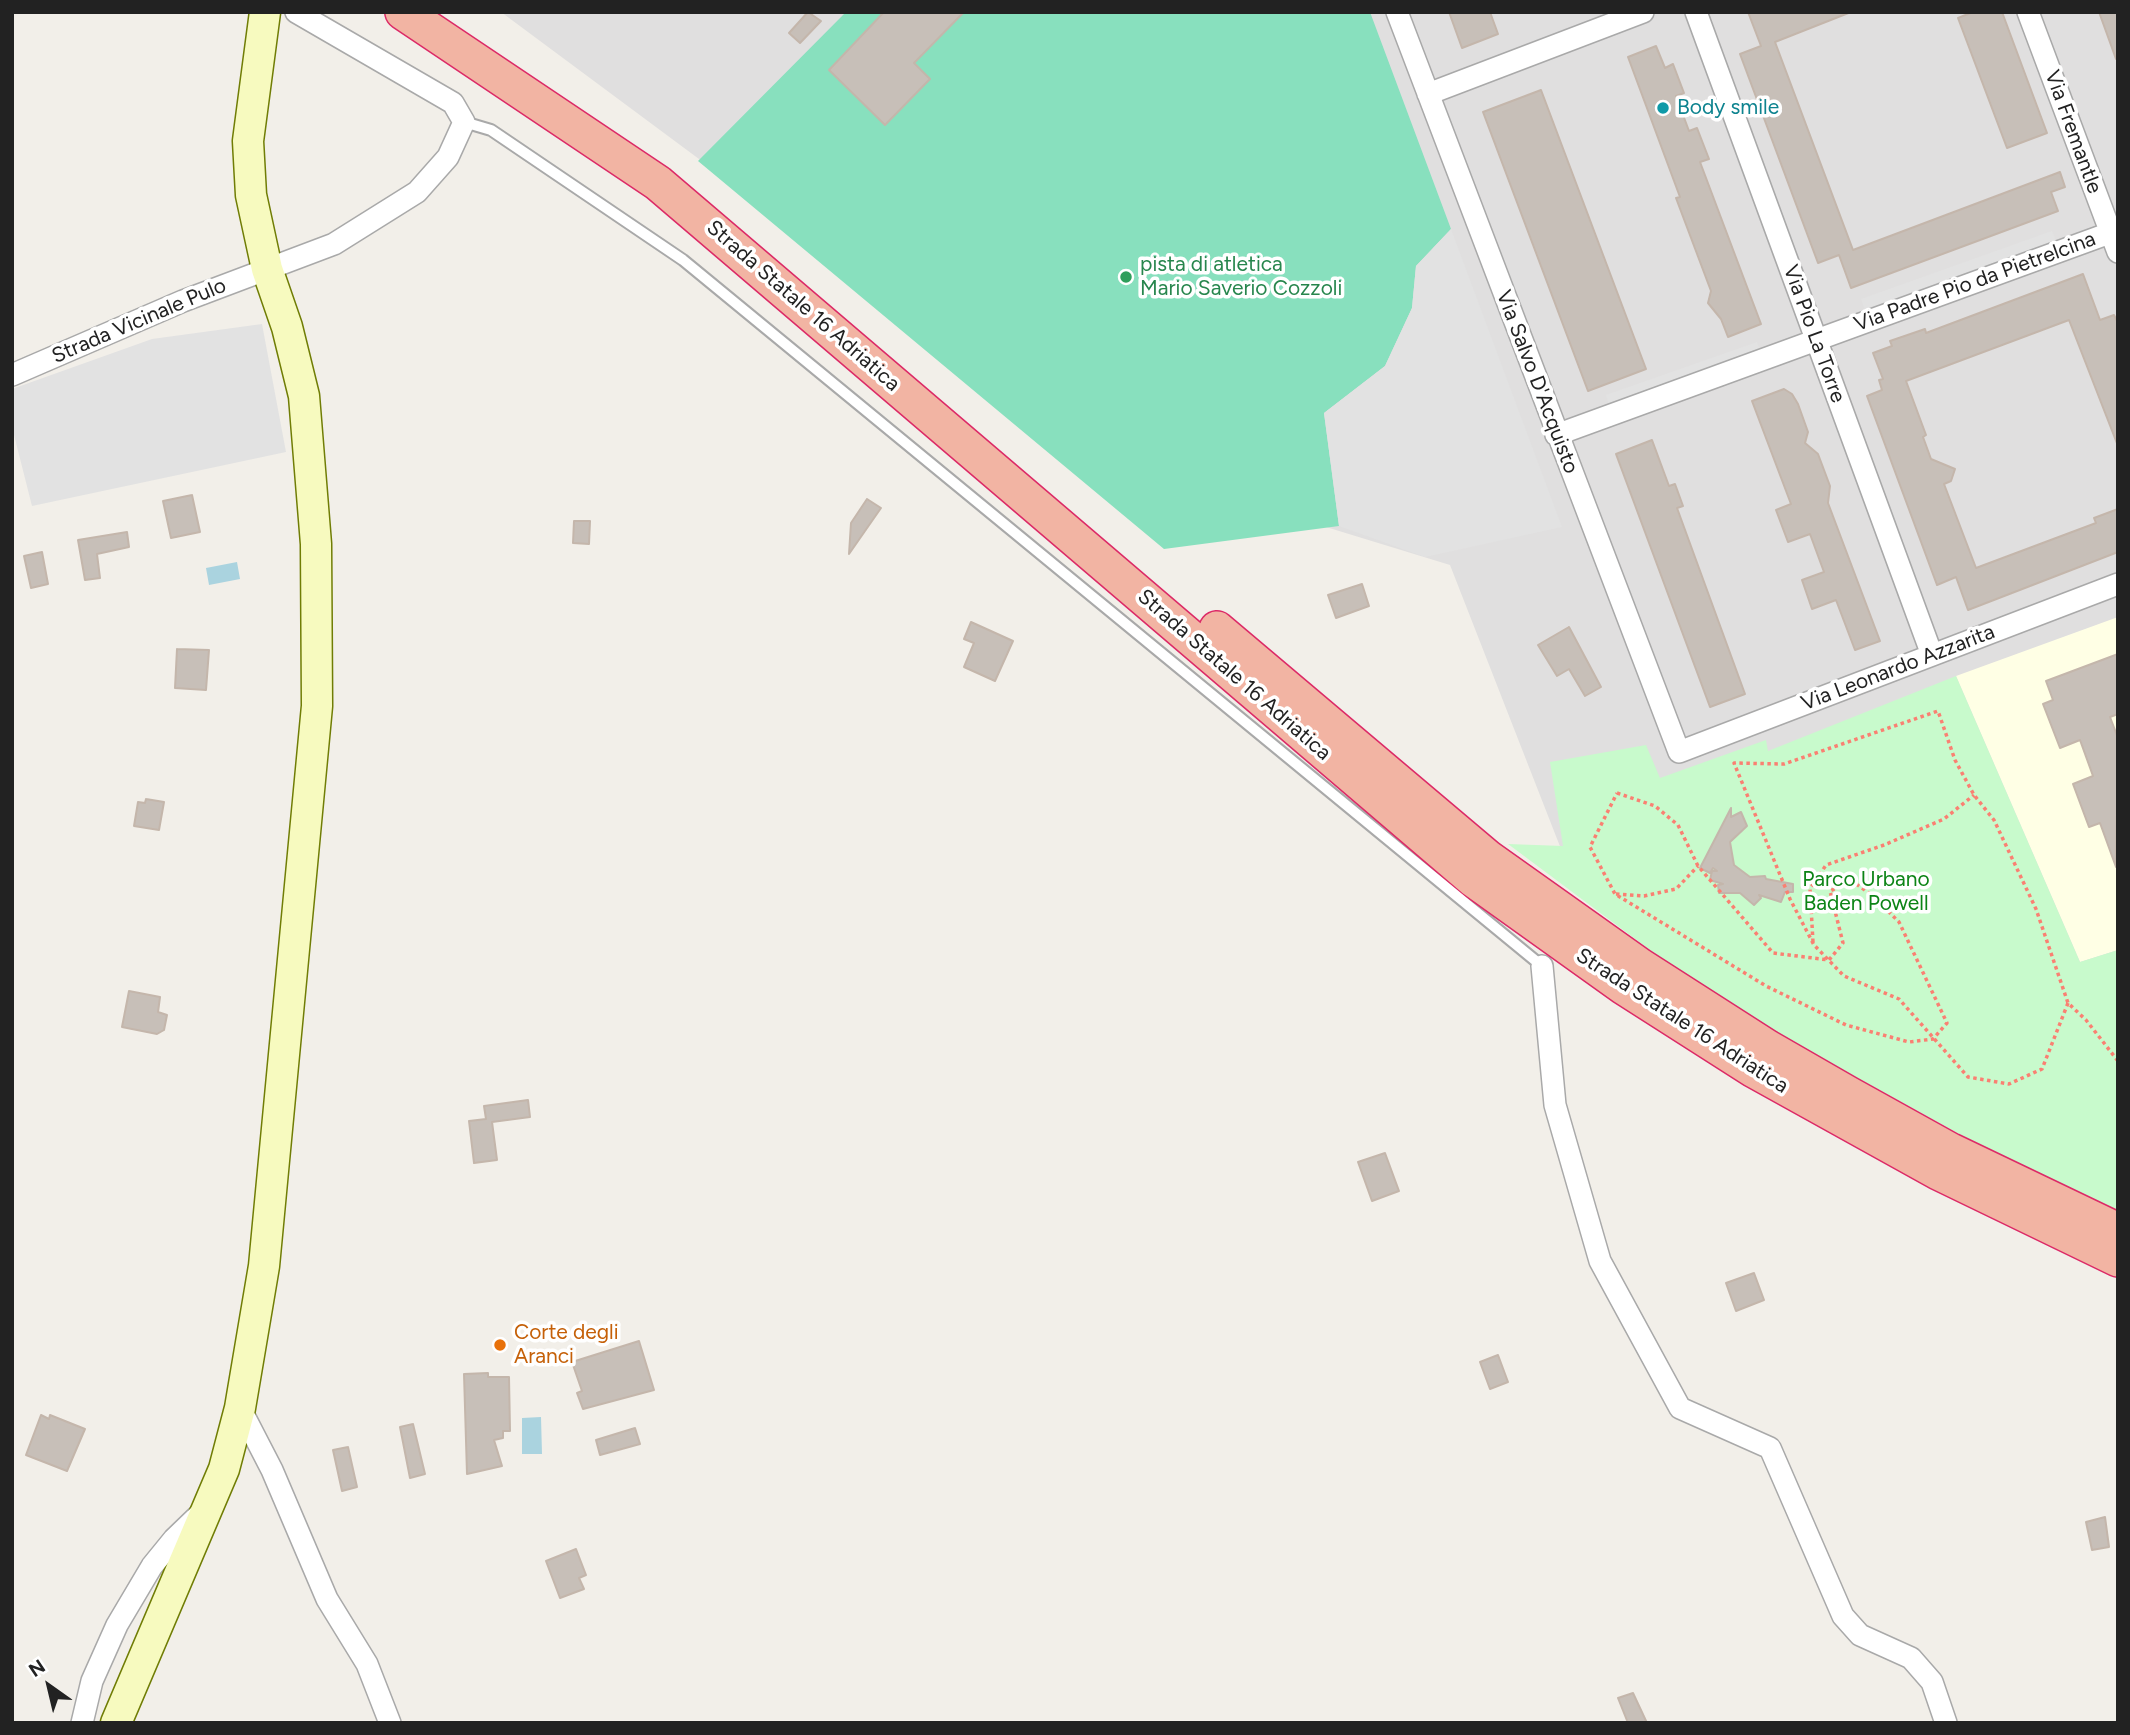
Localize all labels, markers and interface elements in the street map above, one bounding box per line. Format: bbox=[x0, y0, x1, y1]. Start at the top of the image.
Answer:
street label: Via Fremantle bbox=[2039, 67, 2107, 197]
place label: Body smile bbox=[1677, 95, 1779, 121]
marker: Body smile bbox=[1655, 100, 1671, 116]
street label: Strada Statale 16 Adriatica bbox=[701, 215, 905, 397]
street label: Via Padre Pio da Pietrelcina bbox=[1851, 227, 2099, 337]
place label: pista di atletica Mario Saverio Cozzoli bbox=[1140, 252, 1342, 302]
street label: Via Pio La Torre bbox=[1777, 262, 1851, 406]
marker: pista di atletica Mario Saverio Cozzoli bbox=[1118, 269, 1134, 285]
street label: Strada Vicinale Pulo bbox=[48, 273, 230, 369]
street label: Via Salvo D'Acquisto bbox=[1490, 287, 1584, 477]
street label: Strada Statale 16 Adriatica bbox=[1132, 584, 1336, 766]
street label: Via Leonardo Azzarita bbox=[1798, 619, 1998, 717]
park label: Parco Urbano Baden Powell bbox=[1802, 867, 1930, 917]
street label: Strada Statale 16 Adriatica bbox=[1571, 943, 1793, 1099]
place label: Corte degli Aranci bbox=[514, 1320, 619, 1370]
marker: Corte degli Aranci bbox=[492, 1337, 508, 1353]
north arrow bbox=[14, 1651, 84, 1721]
text: N bbox=[24, 1655, 49, 1682]

